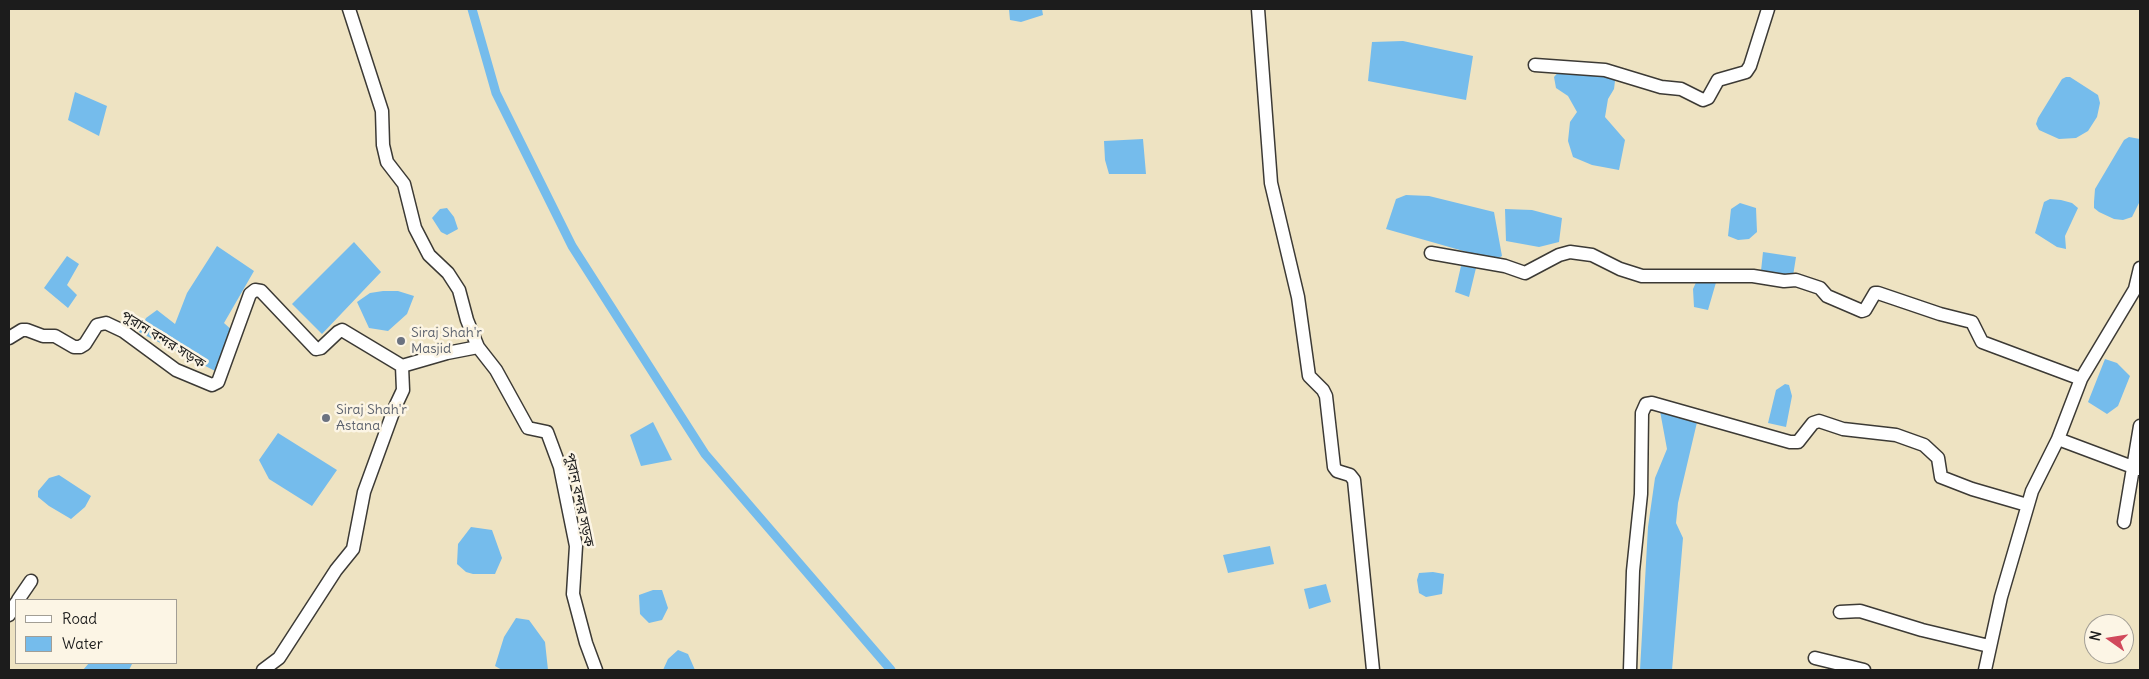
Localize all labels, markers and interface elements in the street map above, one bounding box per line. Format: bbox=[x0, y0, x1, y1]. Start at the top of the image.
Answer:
street label: পুরান বন্দর সড়ক bbox=[118, 307, 208, 373]
place label: Siraj Shah'r Masjid bbox=[411, 325, 482, 358]
marker: Siraj Shah'r Masjid bbox=[395, 335, 407, 347]
place label: Siraj Shah'r Astana bbox=[336, 402, 407, 434]
marker: Siraj Shah'r Astana bbox=[320, 412, 332, 424]
street label: পুরান বন্দর সড়ক bbox=[561, 451, 597, 549]
legend bbox=[15, 599, 178, 664]
text: Road bbox=[62, 609, 97, 628]
north arrow bbox=[2084, 614, 2134, 664]
text: N bbox=[2086, 629, 2105, 643]
text: Water bbox=[62, 634, 103, 653]

